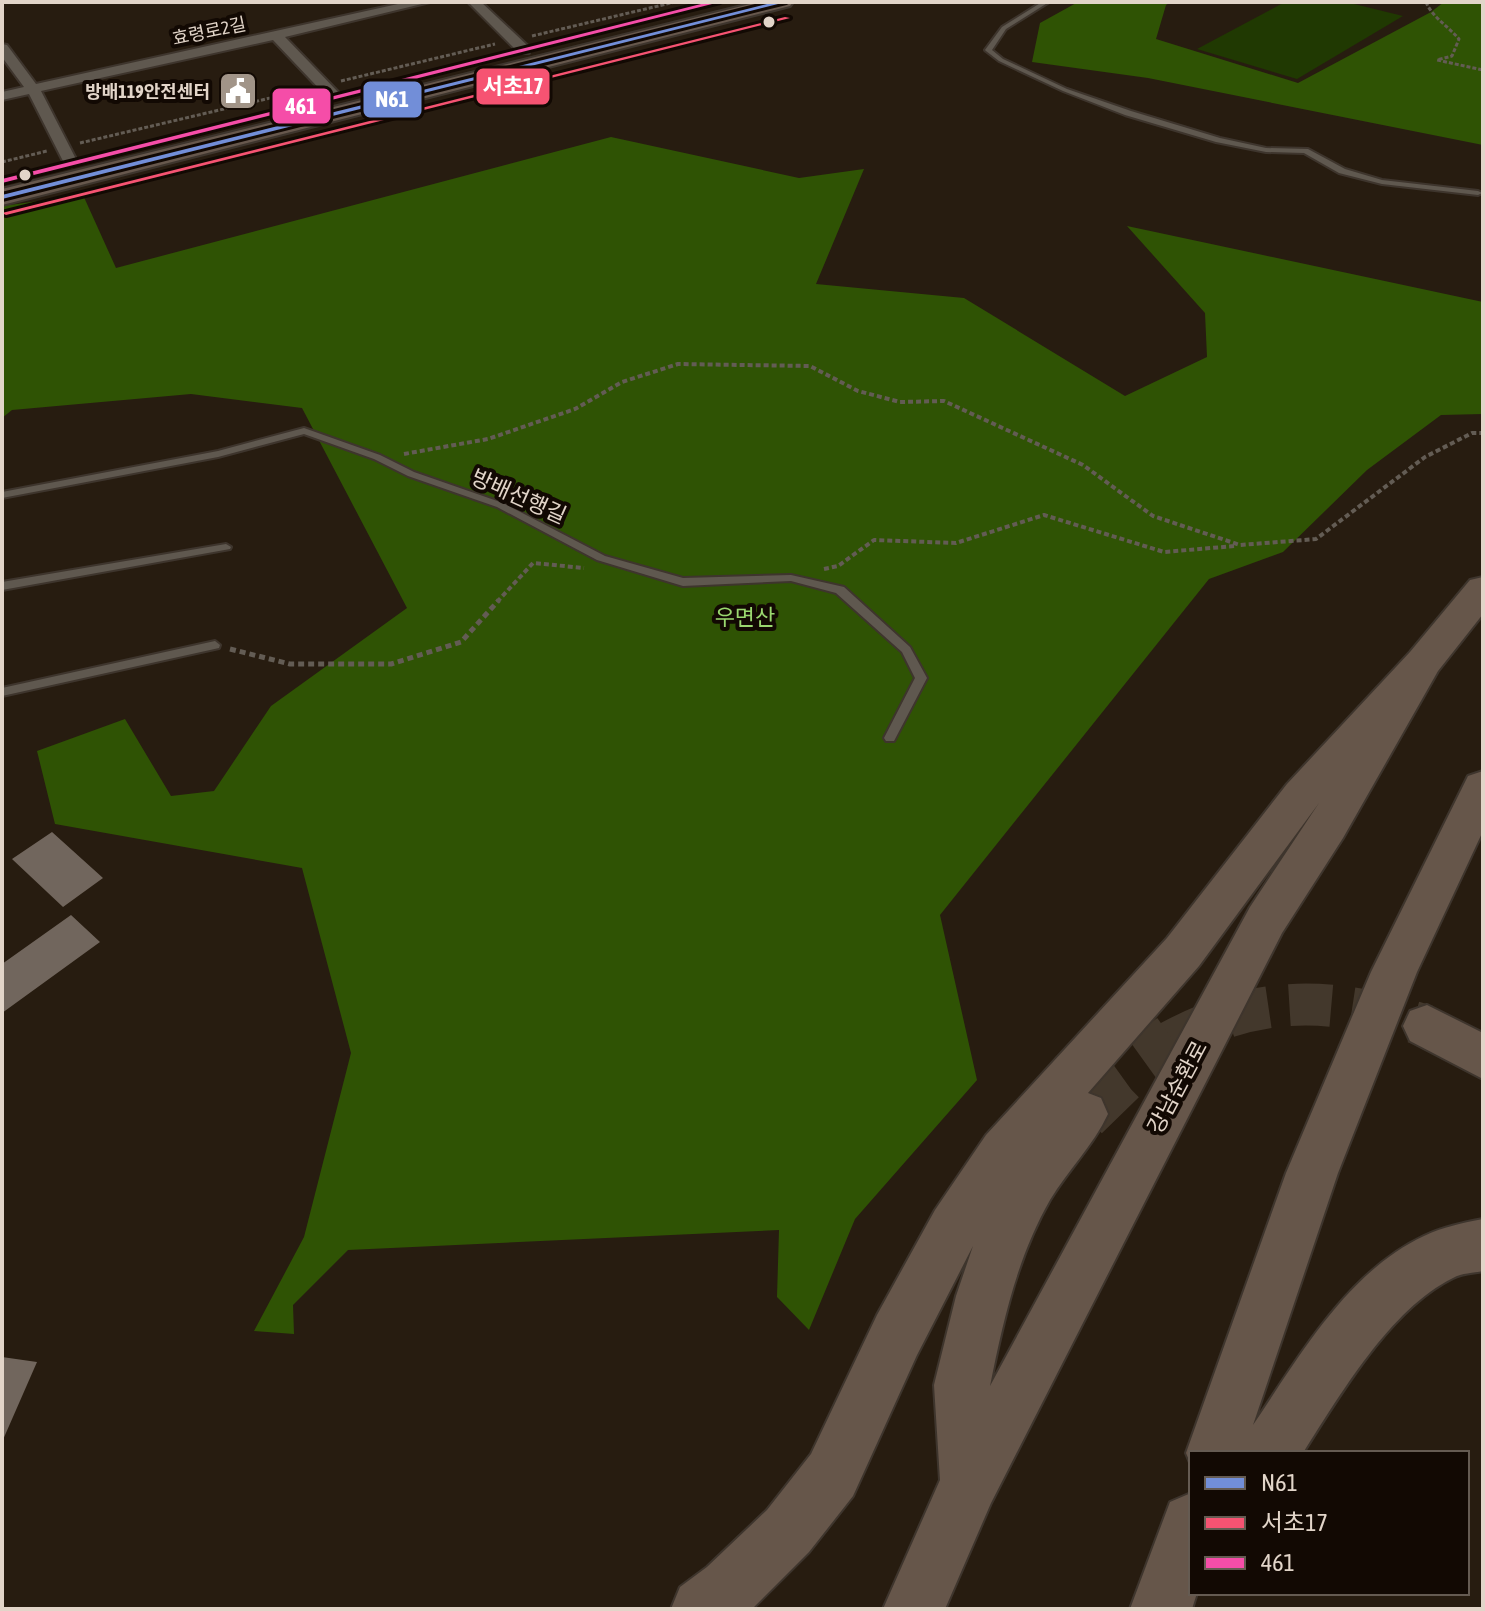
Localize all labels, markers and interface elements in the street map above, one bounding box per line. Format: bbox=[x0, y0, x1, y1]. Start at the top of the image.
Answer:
street label: 효령로2길 bbox=[170, 13, 248, 49]
unlabelled marker bbox=[761, 14, 777, 30]
line badge: 서초17 bbox=[475, 67, 551, 106]
public building icon: 방배119안전센터 bbox=[217, 70, 259, 112]
text: 서초17 bbox=[482, 73, 544, 99]
line badge: N61 bbox=[362, 80, 423, 119]
place label: 방배119안전센터 bbox=[85, 81, 210, 102]
text: N61 bbox=[375, 86, 409, 112]
line badge: 461 bbox=[271, 87, 332, 125]
text: 461 bbox=[284, 93, 317, 119]
unlabelled marker bbox=[17, 167, 33, 183]
street label: 방배선행길 bbox=[467, 464, 571, 528]
park label: 우면산 bbox=[715, 604, 775, 630]
street label: 강남순환로 bbox=[1142, 1036, 1212, 1138]
legend bbox=[1189, 1451, 1469, 1595]
text: N61 bbox=[1261, 1469, 1298, 1496]
text: 서초17 bbox=[1261, 1509, 1328, 1536]
text: 461 bbox=[1261, 1549, 1295, 1576]

